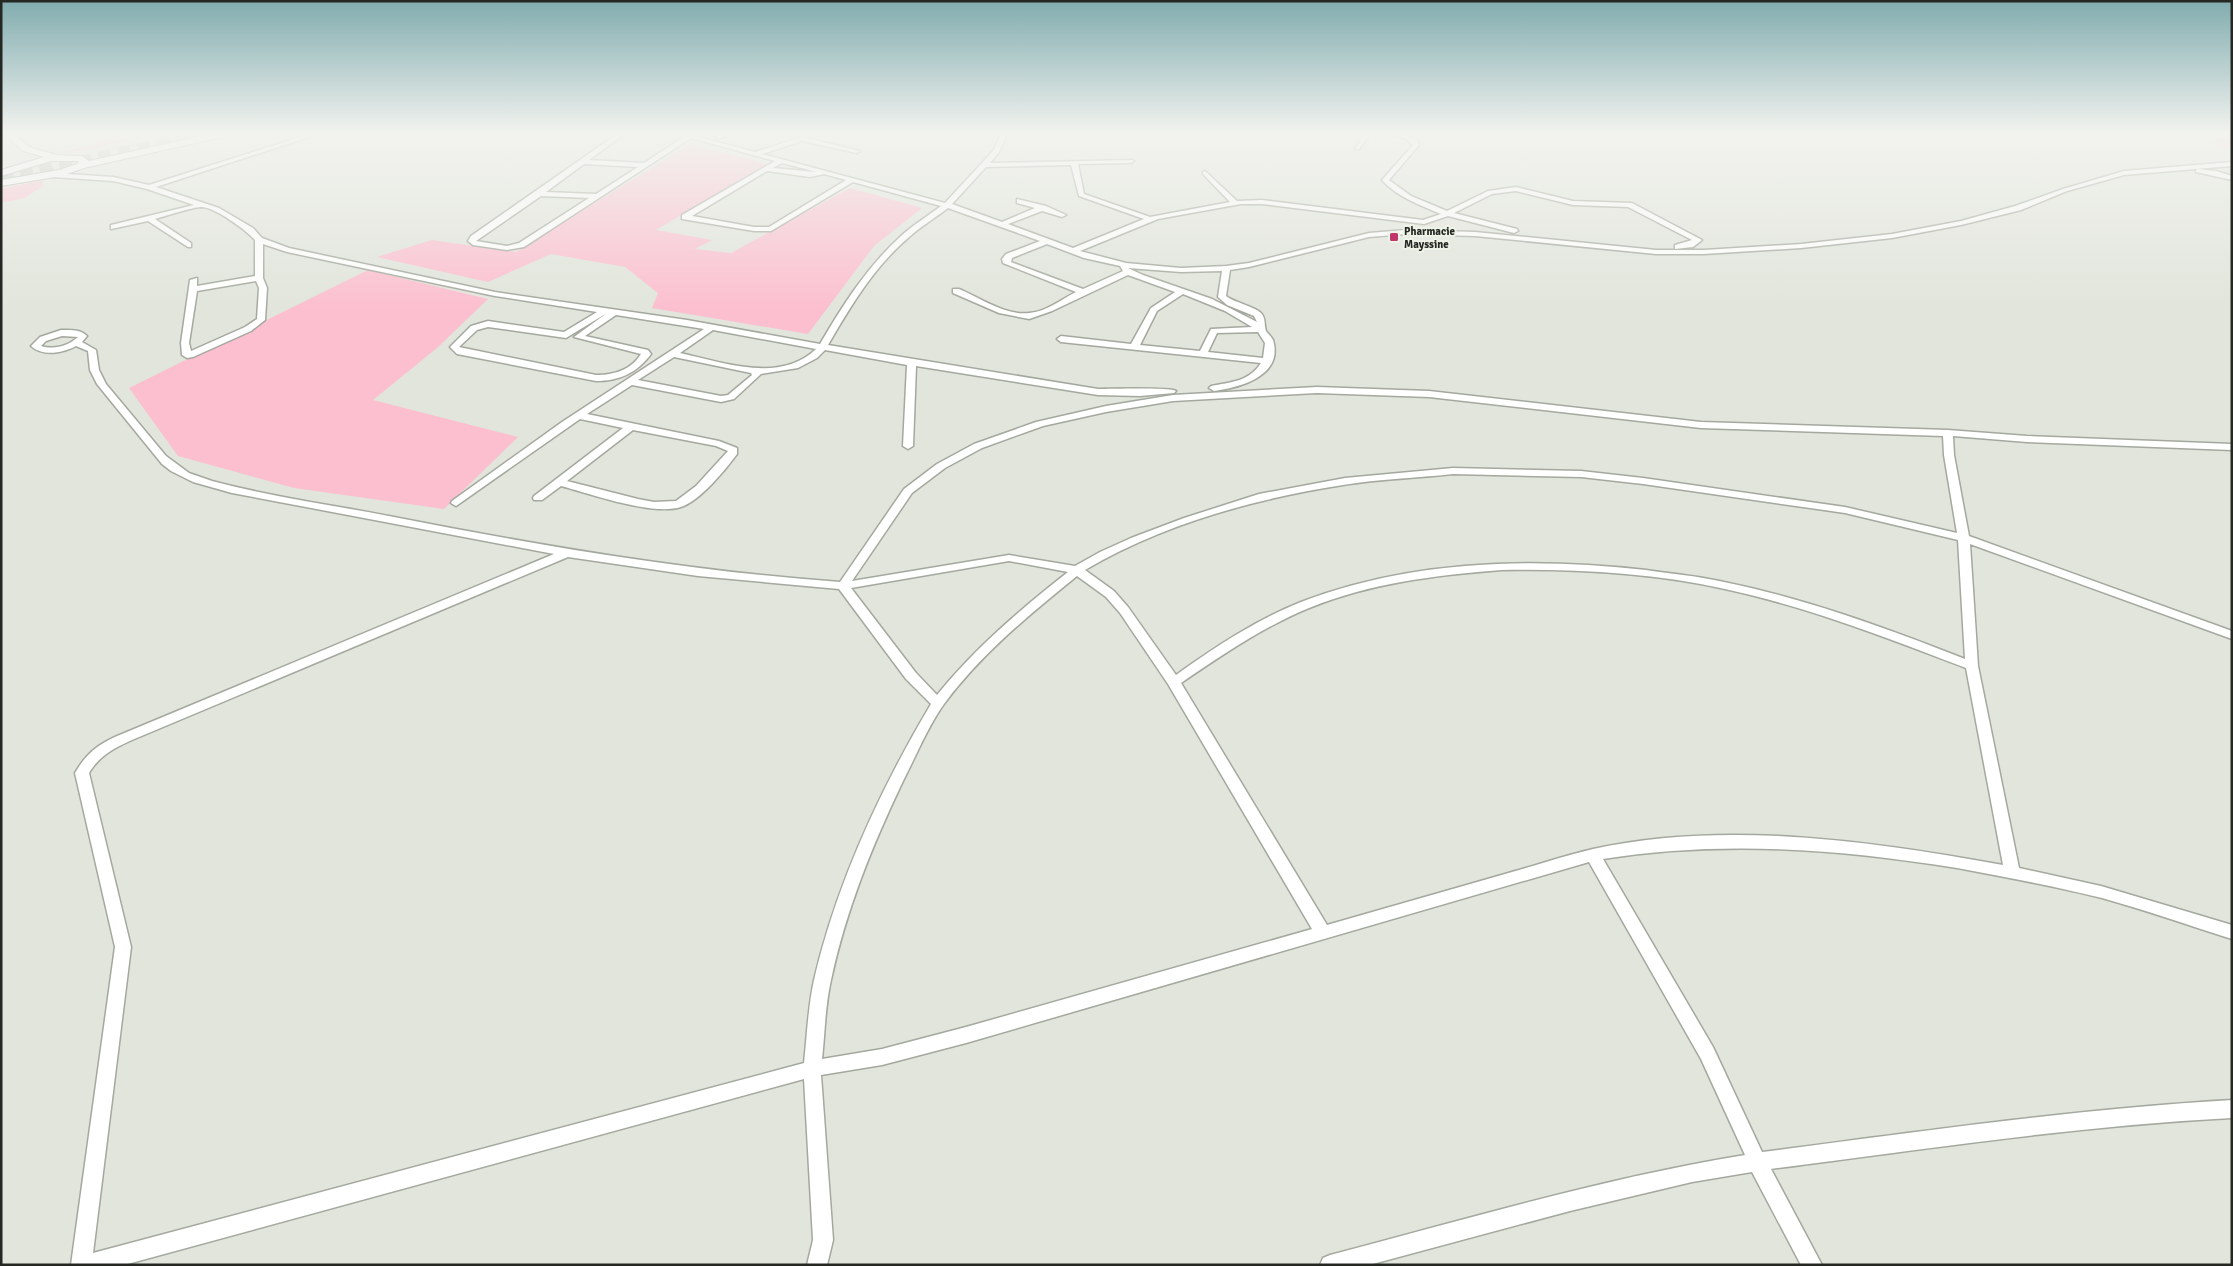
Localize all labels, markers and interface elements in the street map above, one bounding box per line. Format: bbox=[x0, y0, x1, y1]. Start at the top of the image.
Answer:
place label: Pharmacie Mayssine bbox=[1404, 225, 1456, 251]
marker: Pharmacie Mayssine bbox=[1388, 231, 1400, 243]

